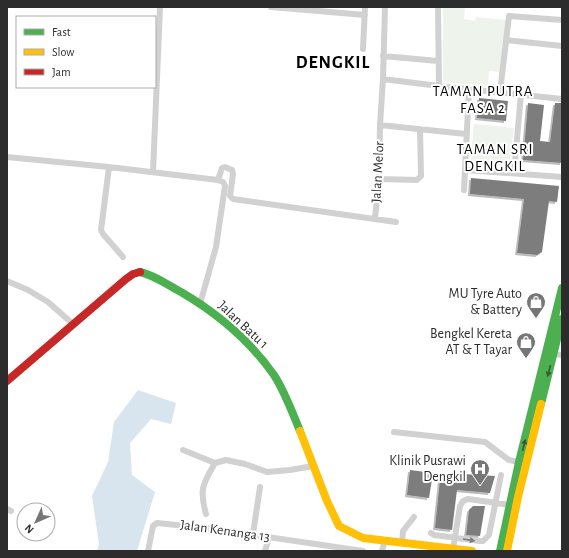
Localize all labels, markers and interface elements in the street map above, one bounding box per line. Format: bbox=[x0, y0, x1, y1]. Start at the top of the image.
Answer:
legend bbox=[16, 16, 156, 88]
text: Fast bbox=[52, 26, 71, 38]
text: Slow bbox=[52, 46, 74, 58]
district label: DENGKIL bbox=[296, 54, 370, 72]
text: Jam bbox=[52, 66, 71, 78]
district label: TAMAN PUTRA FASA 2 bbox=[433, 84, 533, 116]
street label: Jalan Melor bbox=[369, 140, 387, 203]
district label: TAMAN SRI DENGKIL bbox=[457, 142, 533, 174]
place label: MU Tyre Auto & Battery bbox=[449, 287, 522, 317]
shop icon: MU Tyre Auto & Battery bbox=[525, 291, 547, 319]
street label: Jalan Batu 1 bbox=[215, 299, 271, 351]
place label: Bengkel Kereta AT & T Tayar bbox=[430, 327, 513, 357]
shop icon: Bengkel Kereta AT & T Tayar bbox=[515, 331, 537, 359]
one-way arrow bbox=[546, 365, 552, 377]
one-way arrow bbox=[521, 438, 527, 451]
place label: Klinik Pusrawi Dengkil bbox=[389, 454, 466, 484]
hospital icon: Klinik Pusrawi Dengkil bbox=[469, 458, 491, 486]
north arrow bbox=[16, 502, 56, 542]
street label: Jalan Kenanga 13 bbox=[179, 518, 271, 544]
text: N bbox=[23, 522, 36, 535]
one-way arrow bbox=[463, 537, 475, 543]

